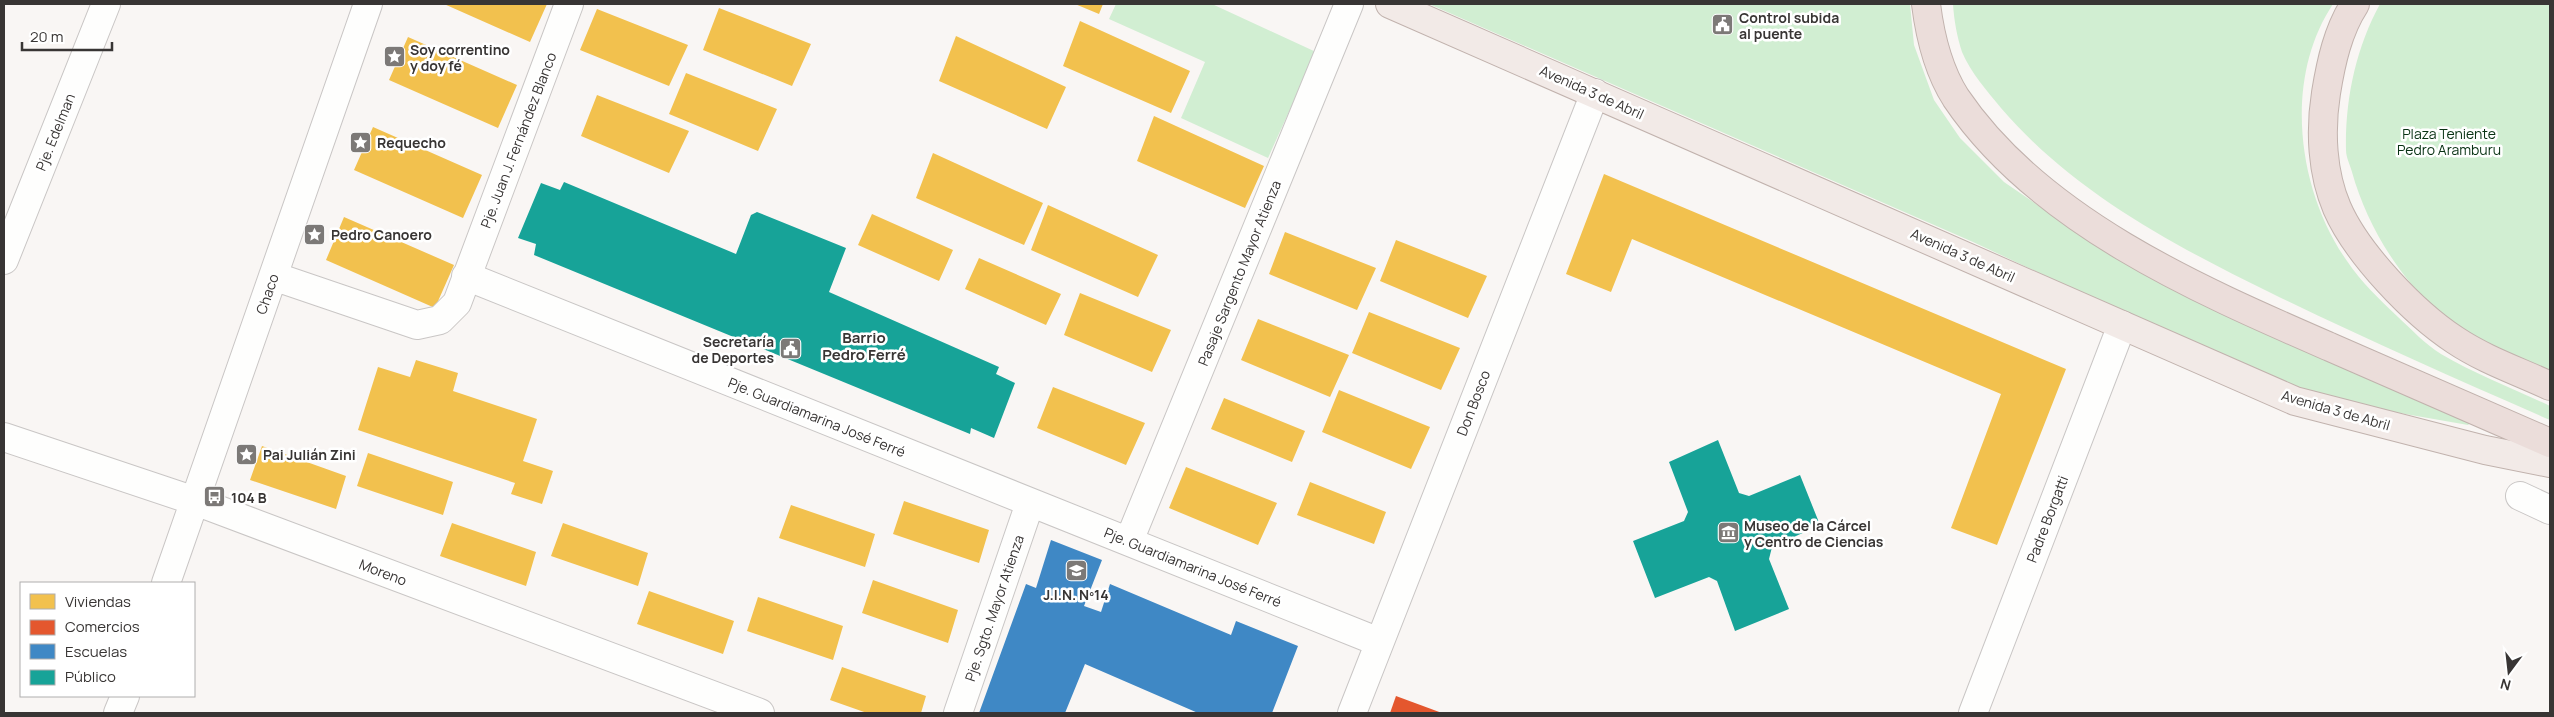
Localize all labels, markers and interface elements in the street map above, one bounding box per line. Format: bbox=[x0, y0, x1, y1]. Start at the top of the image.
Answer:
place label: Control subida al puente bbox=[1739, 8, 1839, 43]
public building icon: Control subida al puente bbox=[1711, 13, 1735, 37]
scale bar bbox=[22, 20, 112, 52]
text: 20 m bbox=[30, 26, 63, 47]
place label: Soy correntino y doy fé bbox=[410, 40, 510, 75]
place icon: Soy correntino y doy fé bbox=[382, 45, 406, 69]
street label: Pje. Juan J. Fernández Blanco bbox=[476, 49, 560, 231]
street label: Avenida 3 de Abril bbox=[1537, 61, 1647, 123]
street label: Pje. Edelman bbox=[31, 90, 79, 174]
park label: Plaza Teniente Pedro Aramburu bbox=[2397, 124, 2501, 159]
place icon: Requecho bbox=[349, 130, 373, 154]
place label: Requecho bbox=[377, 133, 446, 152]
street label: Pasaje Sargento Mayor Atienza bbox=[1193, 177, 1285, 369]
place icon: Pedro Canoero bbox=[303, 222, 327, 246]
street label: Avenida 3 de Abril bbox=[1908, 224, 2018, 286]
place label: Pedro Canoero bbox=[331, 225, 432, 244]
street label: Chaco bbox=[251, 271, 283, 317]
district label: Barrio Pedro Ferré bbox=[822, 327, 906, 365]
place label: Secretaría de Deportes bbox=[692, 332, 774, 367]
public building icon: Secretaría de Deportes bbox=[778, 337, 802, 361]
street label: Don Bosco bbox=[1452, 367, 1494, 439]
street label: Pje. Guardiamarina José Ferré bbox=[726, 373, 908, 461]
street label: Avenida 3 de Abril bbox=[2279, 385, 2393, 435]
place icon: Pai Julián Zini bbox=[235, 442, 259, 466]
place label: Pai Julián Zini bbox=[263, 445, 356, 464]
street label: Padre Borgatti bbox=[2022, 473, 2072, 565]
bus stop icon: 104 B bbox=[203, 485, 227, 509]
place label: 104 B bbox=[231, 488, 267, 507]
place label: Museo de la Cárcel y Centro de Ciencias bbox=[1744, 516, 1884, 551]
museum icon: Museo de la Cárcel y Centro de Ciencias bbox=[1716, 521, 1740, 545]
street label: Pje. Guardiamarina José Ferré bbox=[1102, 523, 1284, 611]
street label: Pje. Sgto. Mayor Atienza bbox=[960, 532, 1028, 684]
street label: Moreno bbox=[356, 554, 410, 590]
school or university icon: J.I.N. Nº14 bbox=[1064, 559, 1088, 583]
legend bbox=[20, 582, 195, 697]
place label: J.I.N. Nº14 bbox=[1043, 585, 1109, 604]
text: Viviendas bbox=[65, 591, 131, 612]
text: Comercios bbox=[65, 616, 140, 637]
text: Escuelas bbox=[65, 641, 127, 662]
north arrow bbox=[2484, 647, 2534, 697]
text: Público bbox=[65, 666, 116, 687]
text: N bbox=[2498, 675, 2513, 696]

